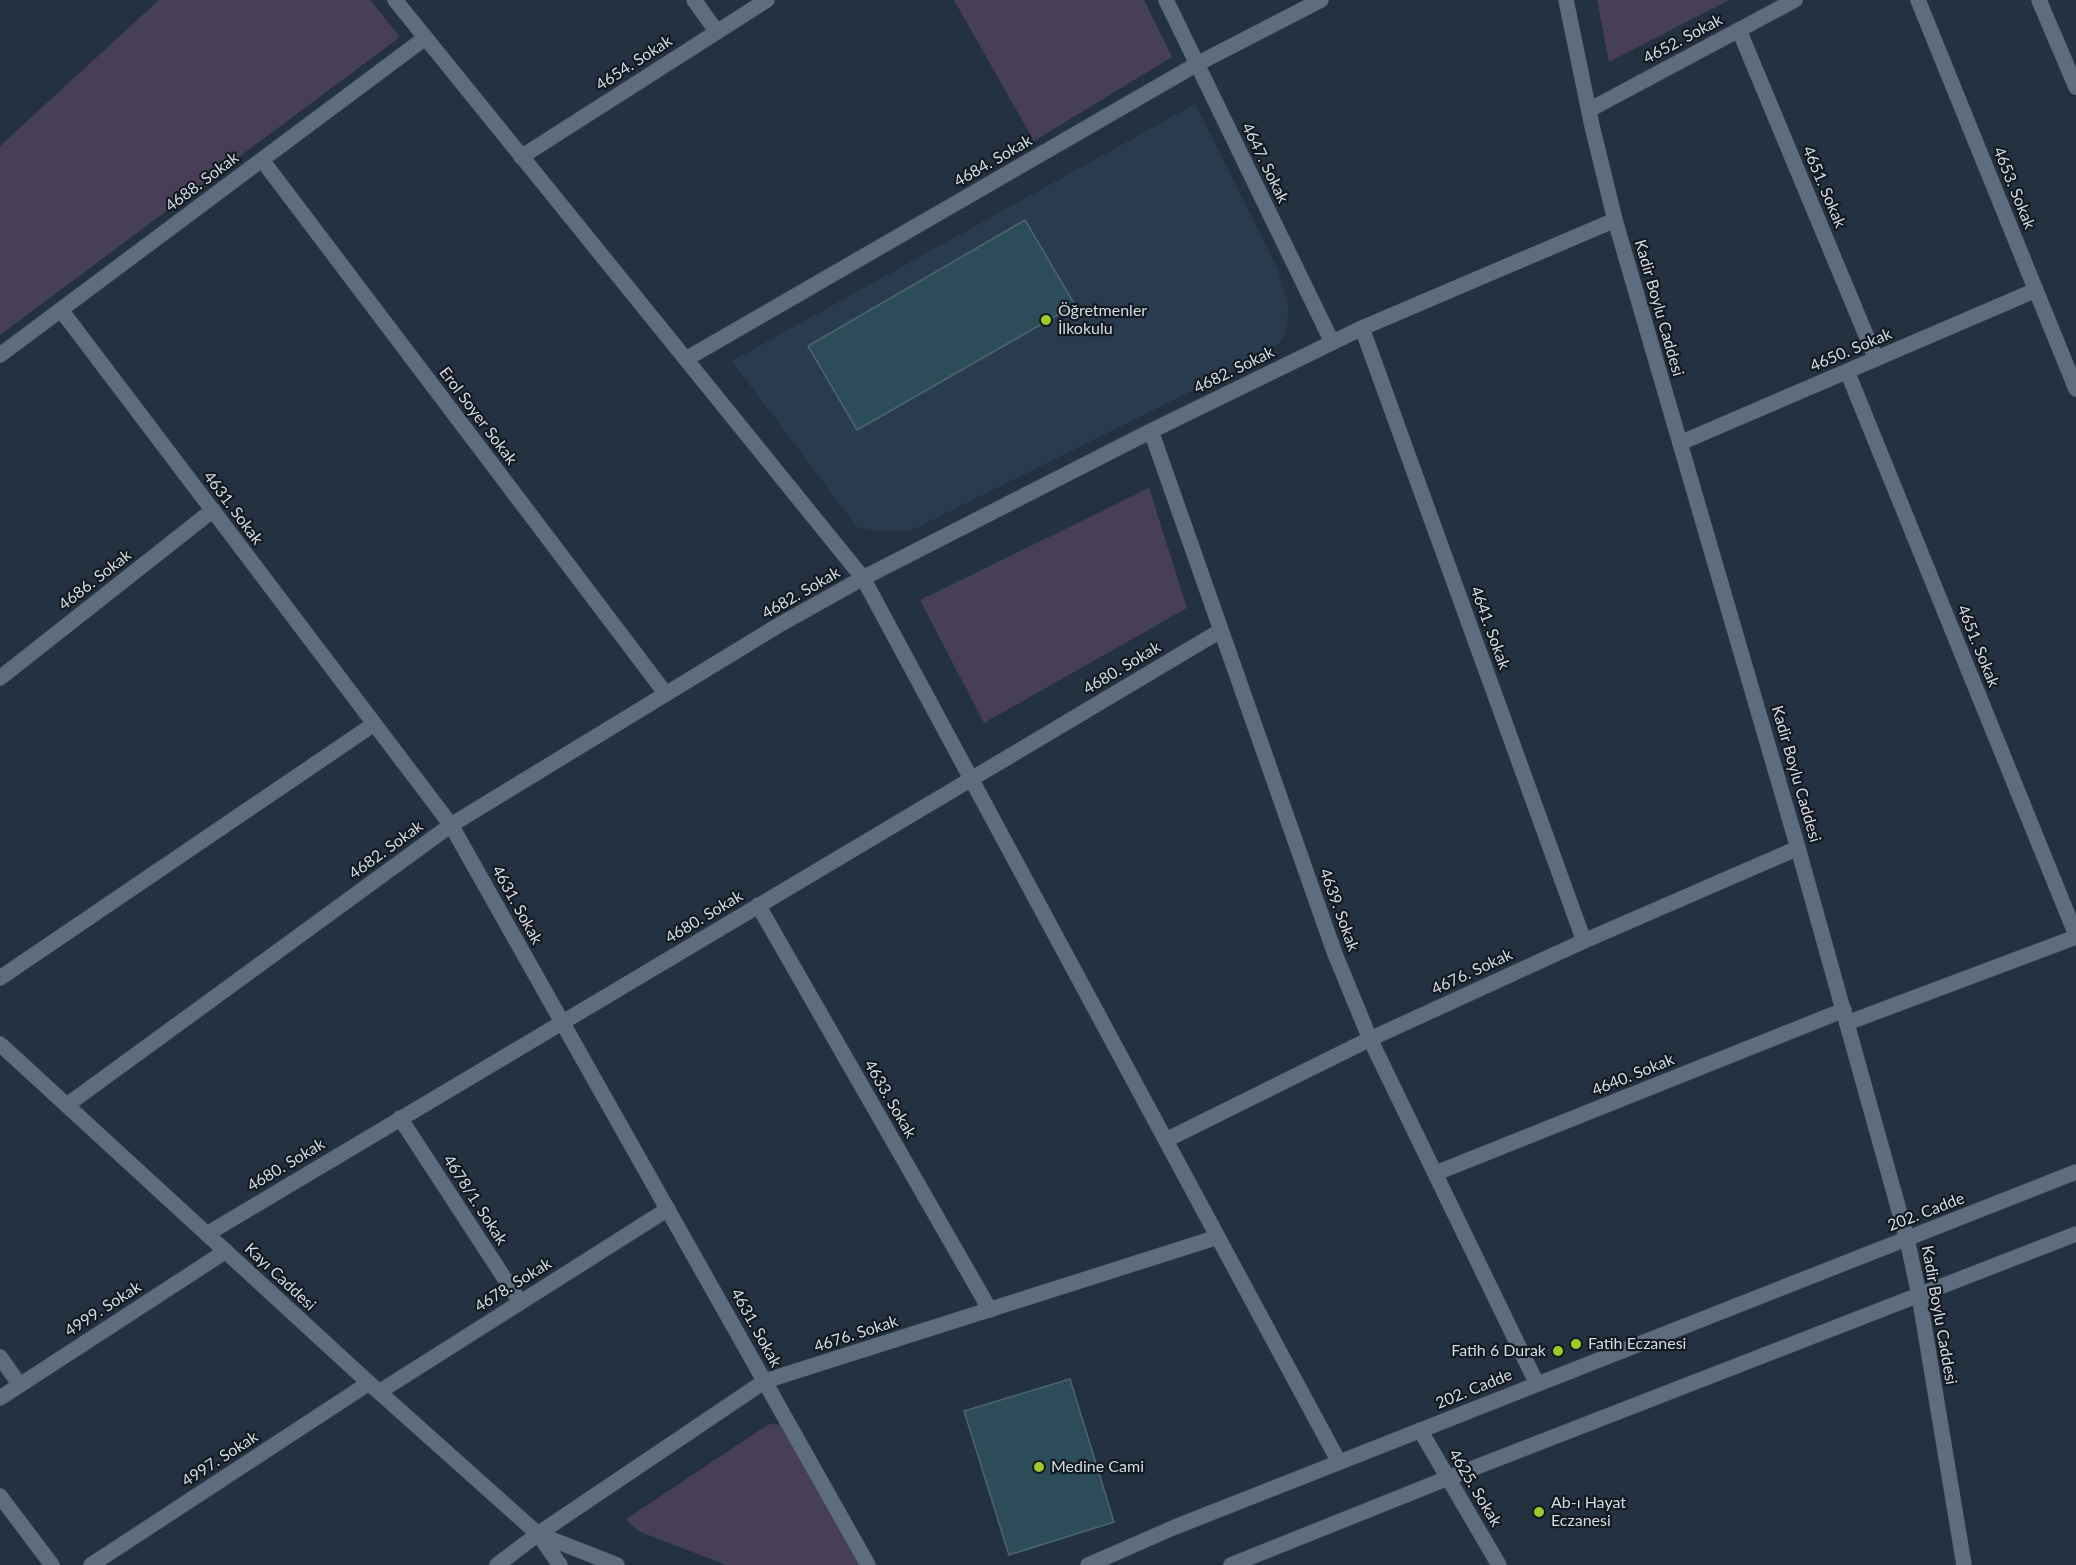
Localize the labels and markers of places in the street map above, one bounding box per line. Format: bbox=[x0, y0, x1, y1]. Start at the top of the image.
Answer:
place label: Öğretmenler İlkokulu bbox=[1058, 301, 1147, 339]
marker: Öğretmenler İlkokulu bbox=[1039, 313, 1053, 327]
place label: Fatih Eczanesi bbox=[1588, 1334, 1686, 1354]
marker: Fatih Eczanesi bbox=[1569, 1337, 1583, 1351]
place label: Fatih 6 Durak bbox=[1451, 1341, 1546, 1361]
marker: Fatih 6 Durak bbox=[1551, 1344, 1565, 1358]
place label: Medine Cami bbox=[1051, 1457, 1144, 1477]
marker: Medine Cami bbox=[1032, 1460, 1046, 1474]
place label: Ab-ı Hayat Eczanesi bbox=[1551, 1493, 1626, 1531]
marker: Ab-ı Hayat Eczanesi bbox=[1532, 1505, 1546, 1519]

